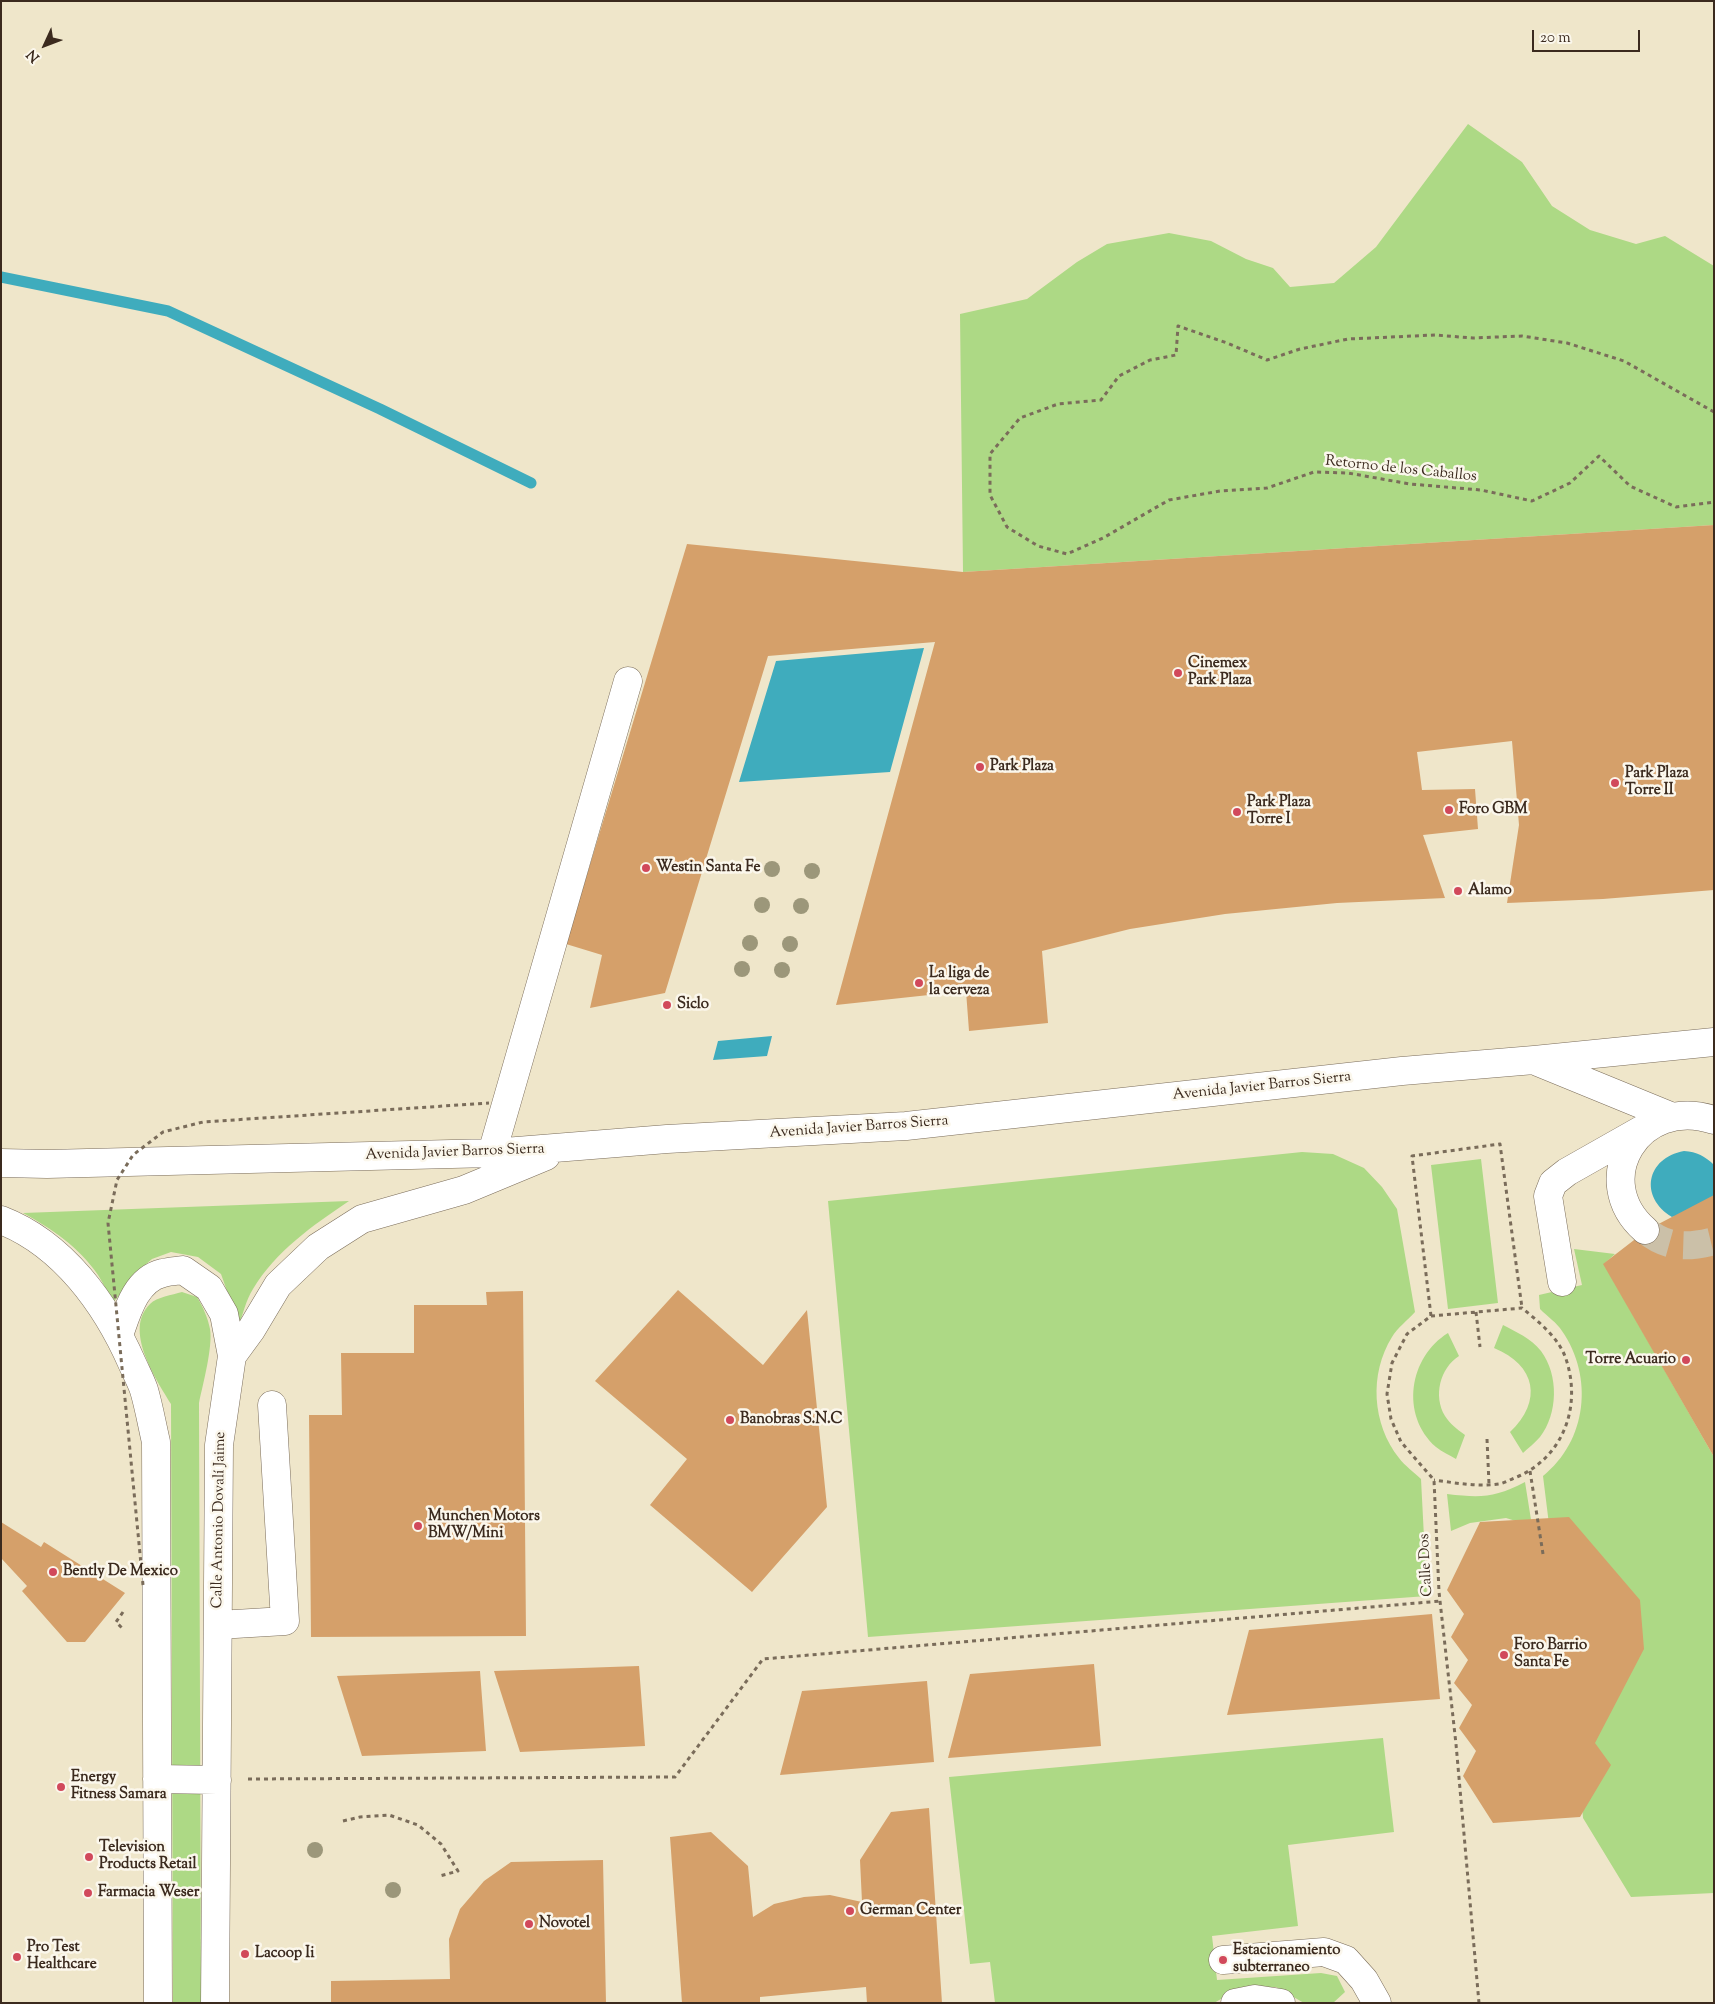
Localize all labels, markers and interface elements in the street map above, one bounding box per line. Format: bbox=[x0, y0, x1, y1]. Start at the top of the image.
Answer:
north arrow bbox=[20, 20, 70, 70]
scale bar bbox=[1535, 20, 1642, 52]
text: 20 m bbox=[1540, 28, 1571, 49]
text: N bbox=[23, 44, 45, 66]
street label: Retorno de los Caballos bbox=[1324, 453, 1478, 487]
place label: Cinemex Park Plaza bbox=[1188, 655, 1252, 690]
marker: Cinemex Park Plaza bbox=[1172, 667, 1184, 679]
place label: Park Plaza bbox=[990, 758, 1054, 776]
marker: Park Plaza bbox=[974, 761, 986, 773]
place label: Park Plaza Torre II bbox=[1625, 765, 1689, 800]
marker: Park Plaza Torre II bbox=[1609, 777, 1621, 789]
place label: Park Plaza Torre I bbox=[1247, 794, 1311, 829]
place label: Foro GBM bbox=[1459, 801, 1528, 819]
marker: Foro GBM bbox=[1443, 804, 1455, 816]
marker: Park Plaza Torre I bbox=[1231, 806, 1243, 818]
place label: Westin Santa Fe bbox=[656, 859, 760, 877]
marker: Westin Santa Fe bbox=[640, 862, 652, 874]
place label: Alamo bbox=[1468, 882, 1512, 900]
marker: Alamo bbox=[1452, 885, 1464, 897]
place label: La liga de la cerveza bbox=[929, 965, 990, 1000]
marker: La liga de la cerveza bbox=[913, 977, 925, 989]
place label: Siclo bbox=[677, 996, 709, 1014]
marker: Siclo bbox=[661, 999, 673, 1011]
street label: Avenida Javier Barros Sierra bbox=[1172, 1069, 1352, 1105]
street label: Avenida Javier Barros Sierra bbox=[769, 1113, 949, 1143]
street label: Avenida Javier Barros Sierra bbox=[365, 1141, 545, 1165]
place label: Torre Acuario bbox=[1586, 1351, 1676, 1369]
marker: Torre Acuario bbox=[1680, 1354, 1692, 1366]
place label: Banobras S.N.C bbox=[740, 1411, 843, 1429]
marker: Banobras S.N.C bbox=[724, 1414, 736, 1426]
street label: Calle Antonio Dovalí Jaime bbox=[209, 1432, 231, 1608]
place label: Munchen Motors BMW/Mini bbox=[428, 1508, 540, 1543]
marker: Munchen Motors BMW/Mini bbox=[412, 1520, 424, 1532]
street label: Calle Dos bbox=[1416, 1533, 1438, 1597]
place label: Bently De Mexico bbox=[63, 1563, 178, 1581]
marker: Bently De Mexico bbox=[47, 1566, 59, 1578]
place label: Foro Barrio Santa Fe bbox=[1514, 1637, 1587, 1672]
marker: Foro Barrio Santa Fe bbox=[1498, 1649, 1510, 1661]
place label: Energy Fitness Samara bbox=[71, 1769, 167, 1804]
marker: Energy Fitness Samara bbox=[55, 1781, 67, 1793]
place label: Television Products Retail bbox=[99, 1839, 197, 1874]
marker: Television Products Retail bbox=[83, 1851, 95, 1863]
place label: Farmacia Weser bbox=[98, 1884, 199, 1902]
marker: Farmacia Weser bbox=[82, 1887, 94, 1899]
place label: German Center bbox=[860, 1902, 961, 1920]
marker: German Center bbox=[844, 1905, 856, 1917]
place label: Novotel bbox=[539, 1915, 590, 1933]
marker: Novotel bbox=[523, 1918, 535, 1930]
place label: Pro Test Healthcare bbox=[27, 1939, 97, 1974]
place label: Estacionamiento subterraneo bbox=[1233, 1942, 1340, 1977]
place label: Lacoop Ii bbox=[255, 1945, 314, 1963]
marker: Lacoop Ii bbox=[239, 1948, 251, 1960]
marker: Pro Test Healthcare bbox=[11, 1951, 23, 1963]
marker: Estacionamiento subterraneo bbox=[1217, 1954, 1229, 1966]

